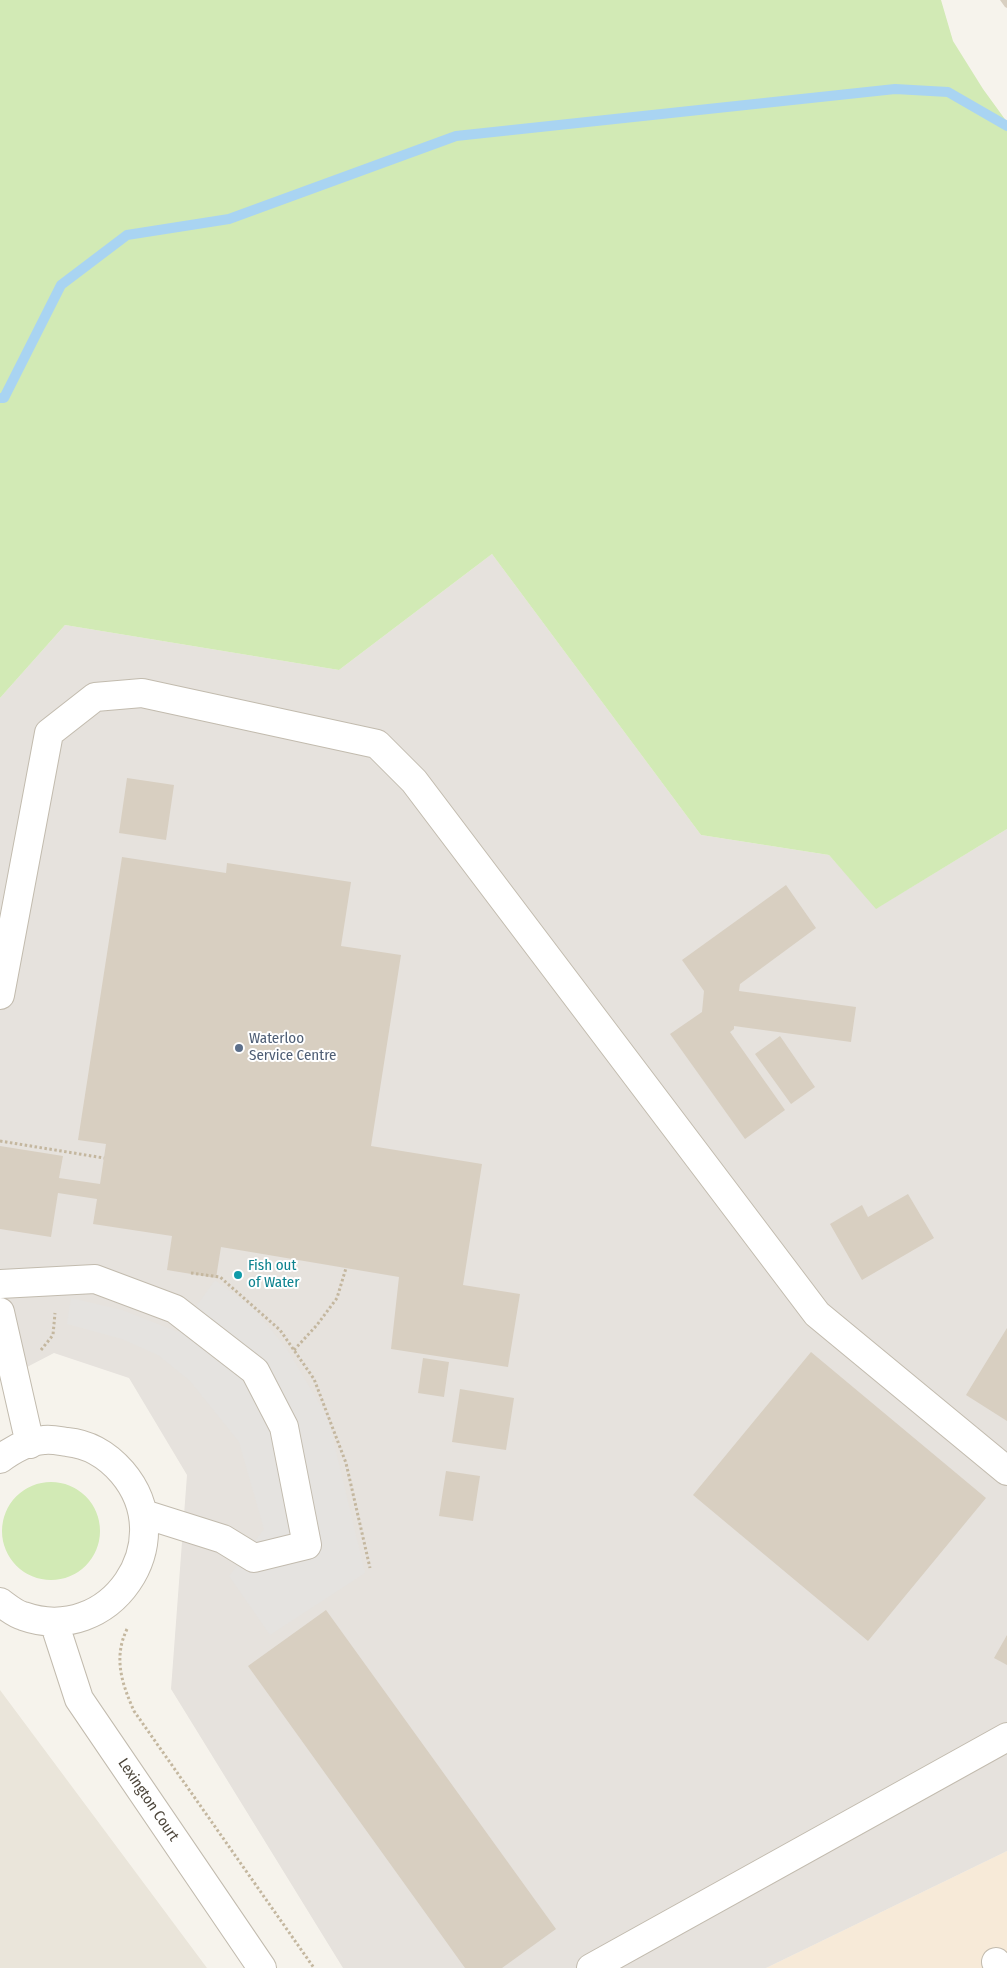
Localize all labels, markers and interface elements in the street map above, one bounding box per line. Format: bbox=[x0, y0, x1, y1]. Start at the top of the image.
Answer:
place label: Waterloo Service Centre bbox=[249, 1030, 336, 1065]
marker: Waterloo Service Centre bbox=[233, 1042, 245, 1054]
place label: Fish out of Water bbox=[248, 1257, 299, 1292]
marker: Fish out of Water bbox=[232, 1269, 244, 1281]
street label: Lexington Court bbox=[114, 1755, 182, 1845]

